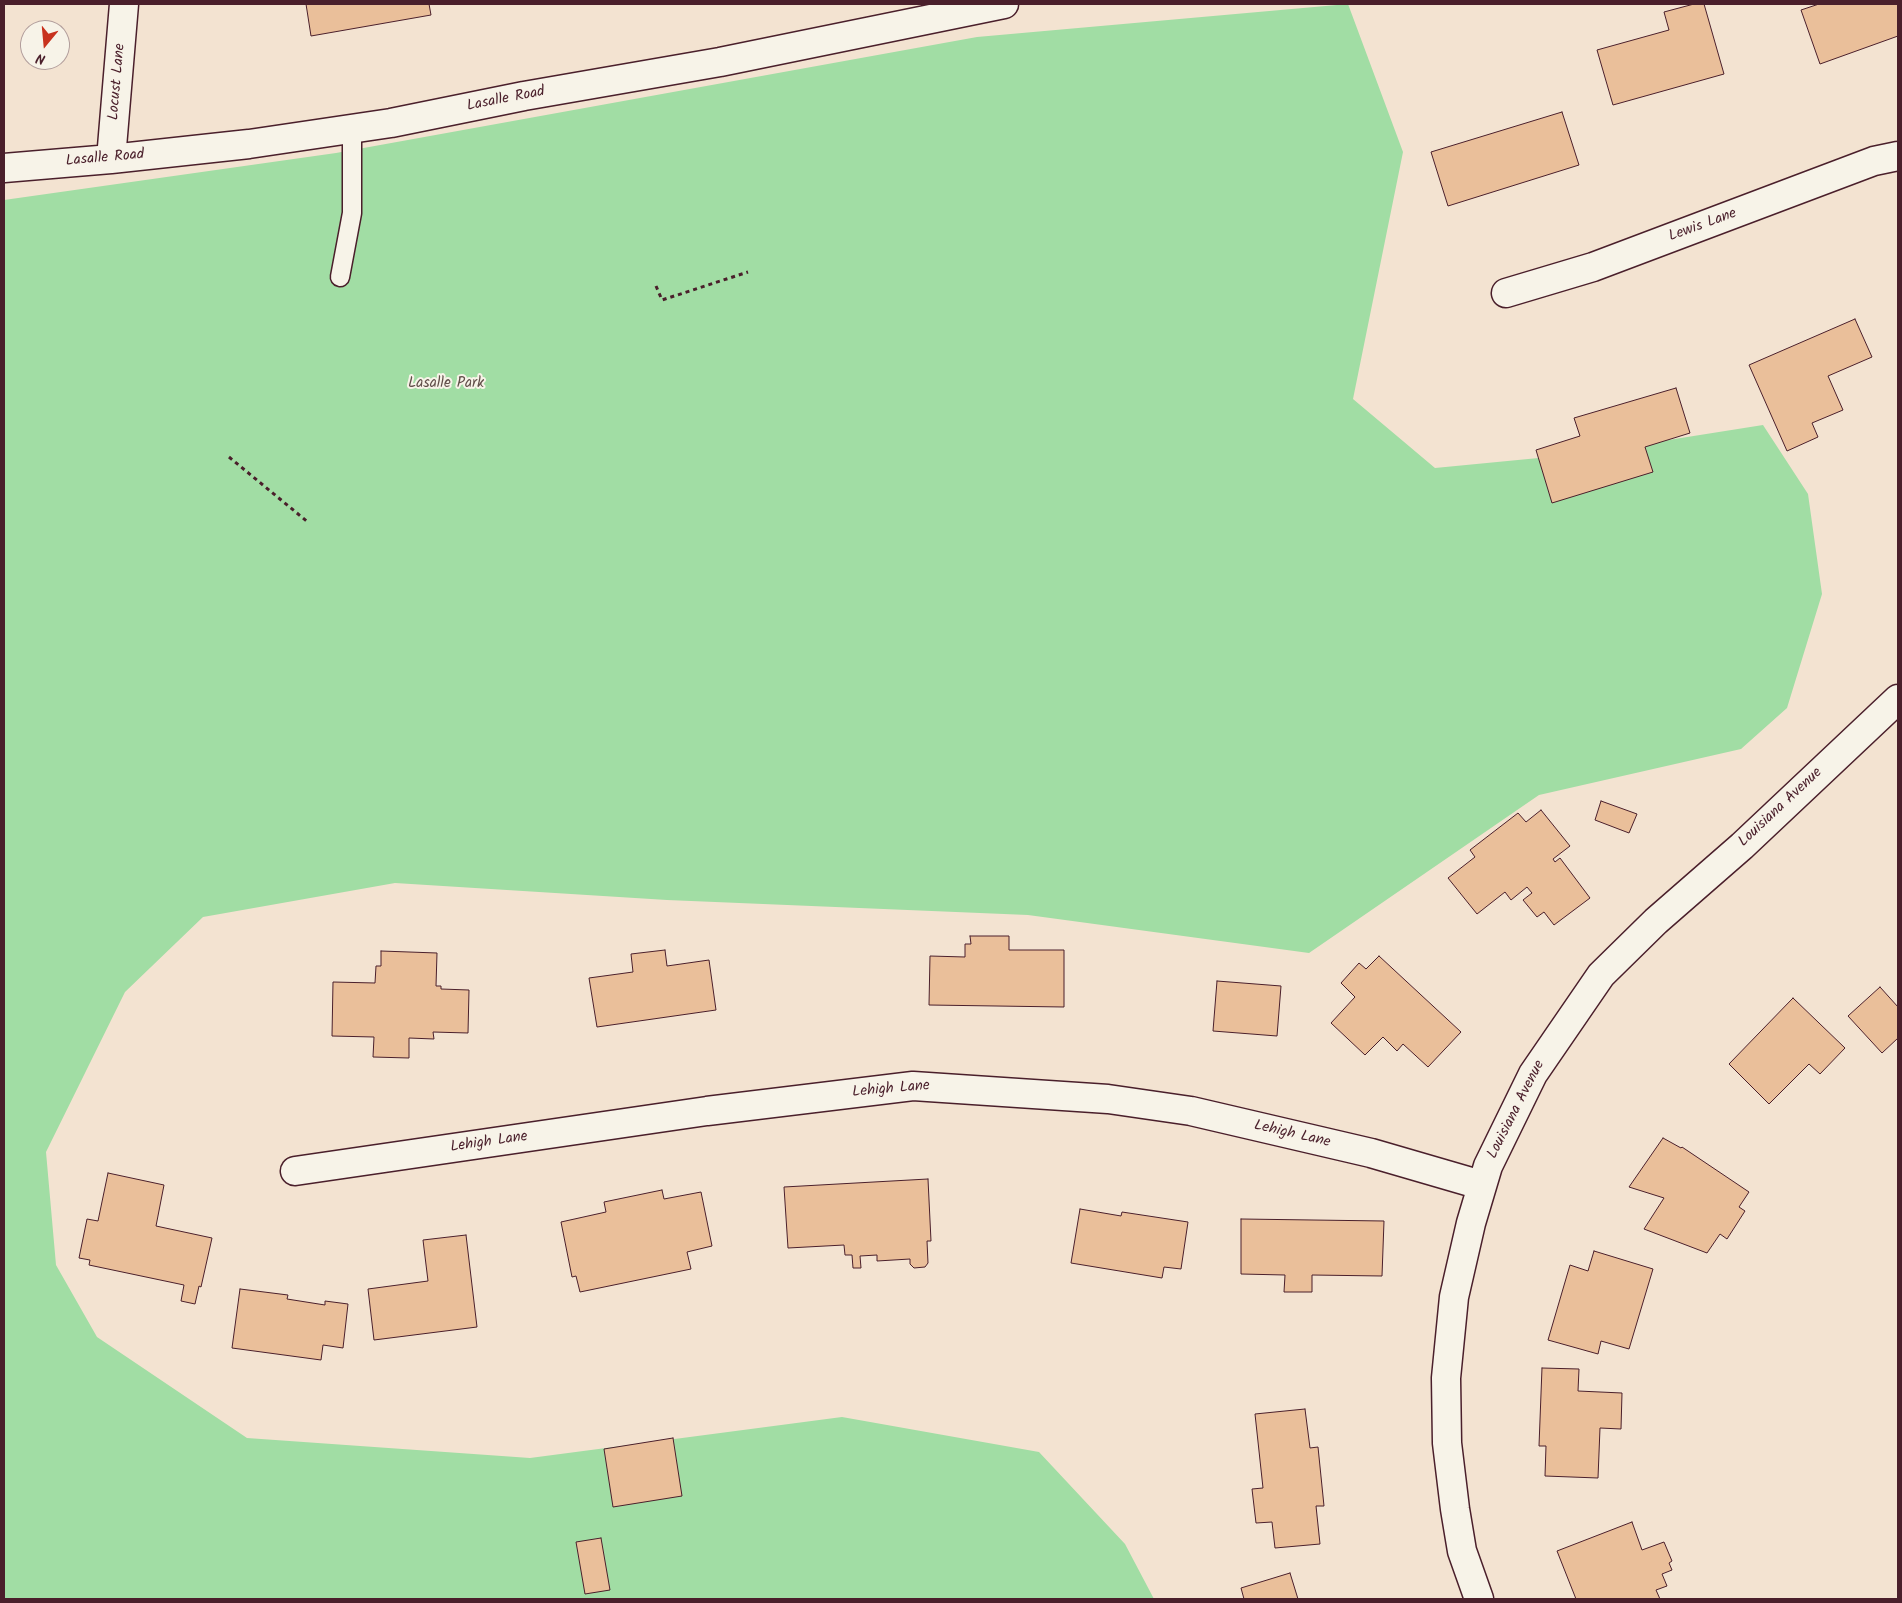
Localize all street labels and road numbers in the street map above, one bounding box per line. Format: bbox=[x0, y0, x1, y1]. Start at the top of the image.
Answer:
street label: Locust Lane bbox=[106, 43, 130, 121]
street label: Lasalle Road bbox=[466, 84, 546, 116]
street label: Lasalle Road bbox=[65, 147, 145, 171]
street label: Lewis Lane bbox=[1667, 205, 1739, 247]
street label: Louisiana Avenue bbox=[1735, 765, 1827, 851]
street label: Louisiana Avenue bbox=[1484, 1058, 1550, 1162]
street label: Lehigh Lane bbox=[852, 1078, 930, 1102]
street label: Lehigh Lane bbox=[1252, 1117, 1332, 1153]
street label: Lehigh Lane bbox=[449, 1129, 529, 1157]

